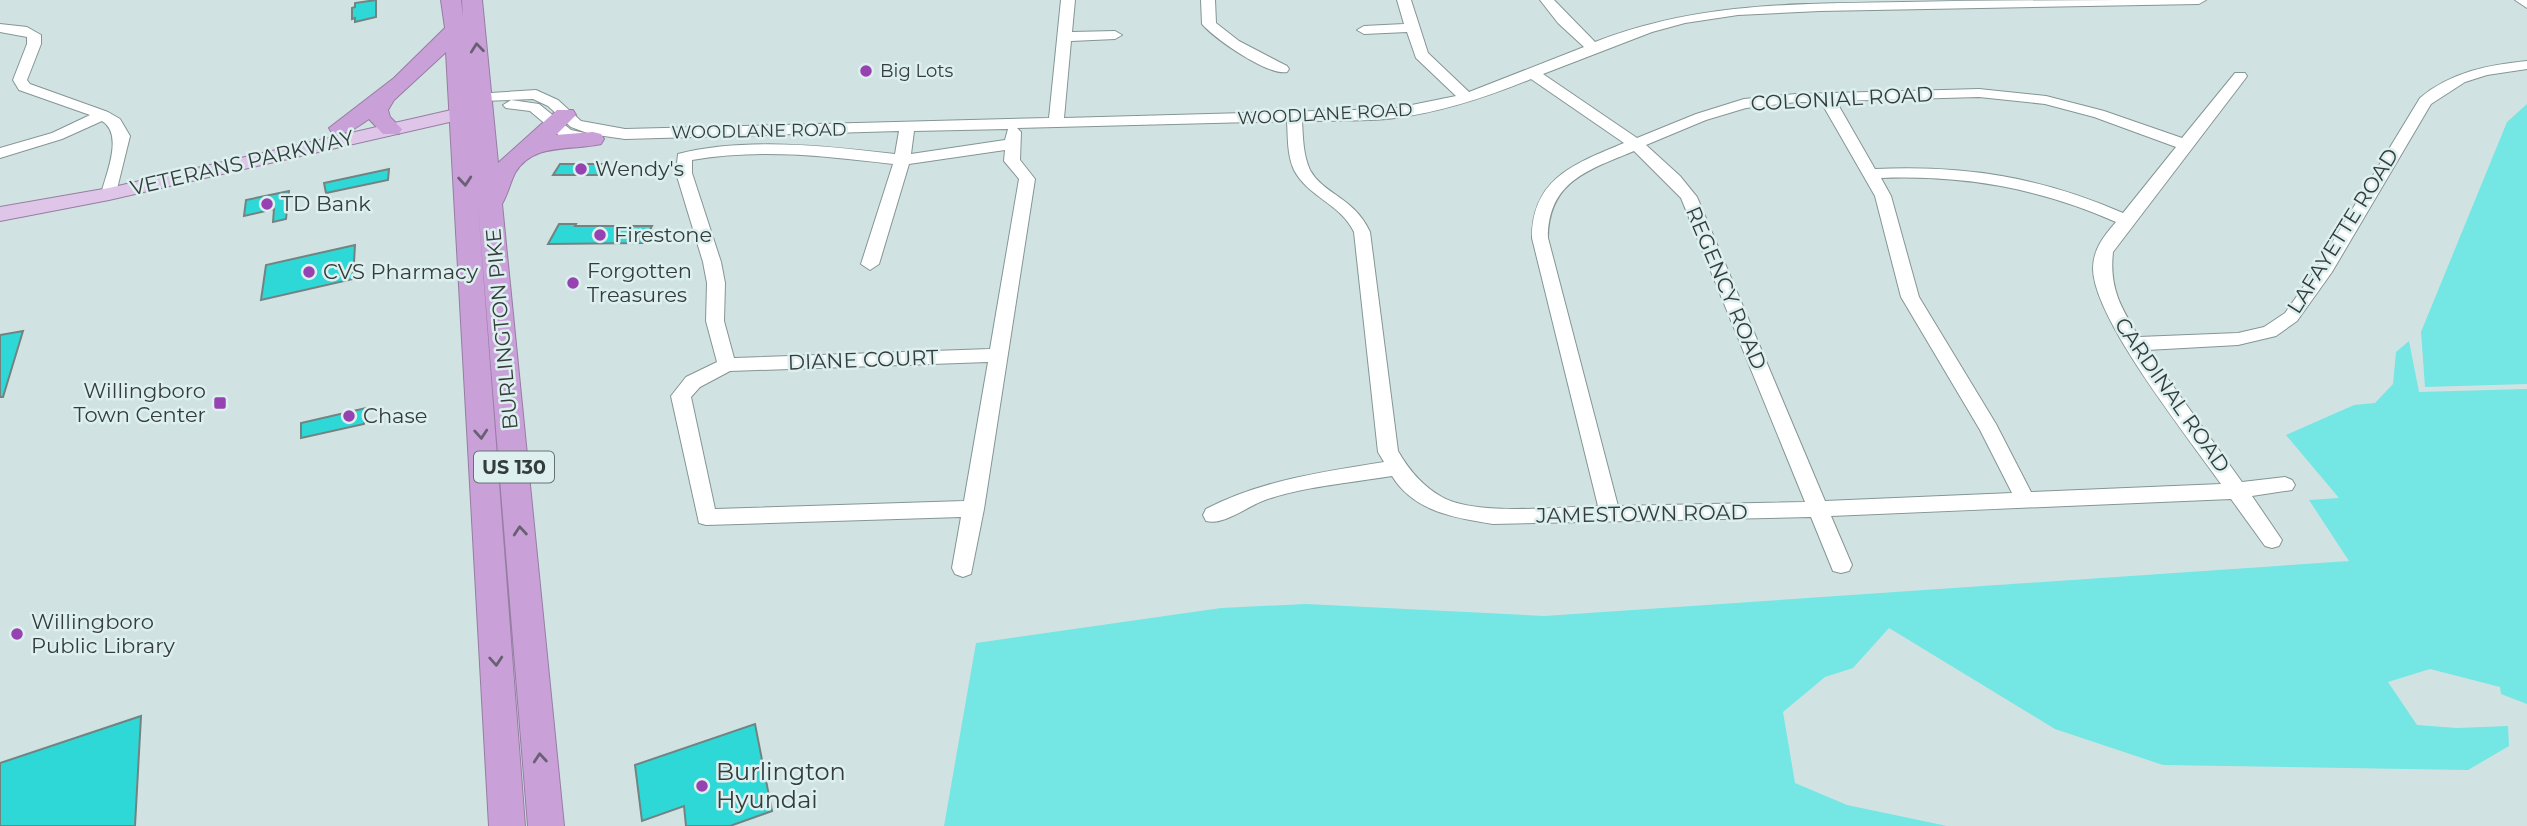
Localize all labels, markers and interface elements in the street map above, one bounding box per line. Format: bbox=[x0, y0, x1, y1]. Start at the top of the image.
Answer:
one-way arrow bbox=[469, 43, 484, 54]
place label: Big Lots bbox=[880, 60, 954, 82]
marker: Big Lots bbox=[858, 63, 874, 79]
street label: COLONIAL ROAD bbox=[1750, 81, 1934, 116]
street label: WOODLANE ROAD bbox=[1237, 98, 1413, 130]
street label: WOODLANE ROAD bbox=[671, 118, 847, 144]
street label: VETERANS PARKWAY bbox=[128, 124, 357, 200]
street label: LAFAYETTE ROAD bbox=[2282, 144, 2404, 318]
place label: Wendy's bbox=[595, 156, 684, 181]
marker: Wendy's bbox=[573, 161, 589, 177]
one-way arrow bbox=[457, 176, 472, 187]
place label: TD Bank bbox=[281, 191, 371, 216]
marker: TD Bank bbox=[259, 196, 275, 212]
street label: REGENCY ROAD bbox=[1681, 202, 1772, 373]
place label: Firestone bbox=[614, 222, 712, 247]
street label: BURLINGTON PIKE bbox=[480, 227, 523, 431]
marker: Firestone bbox=[592, 227, 608, 243]
place label: Forgotten Treasures bbox=[587, 258, 692, 307]
place label: CVS Pharmacy bbox=[323, 259, 479, 284]
marker: CVS Pharmacy bbox=[301, 264, 317, 280]
marker: Forgotten Treasures bbox=[565, 275, 581, 291]
street label: CARDINAL ROAD bbox=[2110, 312, 2235, 477]
street label: DIANE COURT bbox=[787, 344, 939, 375]
place label: Willingboro Town Center bbox=[74, 378, 206, 427]
marker: Willingboro Town Center bbox=[212, 395, 228, 411]
place label: Chase bbox=[363, 403, 427, 428]
marker: Chase bbox=[341, 408, 357, 424]
one-way arrow bbox=[474, 428, 489, 439]
road number: US 130 bbox=[474, 452, 554, 482]
street label: JAMESTOWN ROAD bbox=[1535, 499, 1748, 528]
one-way arrow bbox=[513, 526, 528, 537]
place label: Willingboro Public Library bbox=[31, 609, 176, 658]
marker: Willingboro Public Library bbox=[9, 626, 25, 642]
one-way arrow bbox=[488, 655, 503, 666]
one-way arrow bbox=[533, 752, 548, 763]
place label: Burlington Hyundai bbox=[716, 757, 846, 814]
marker: Burlington Hyundai bbox=[694, 778, 710, 794]

